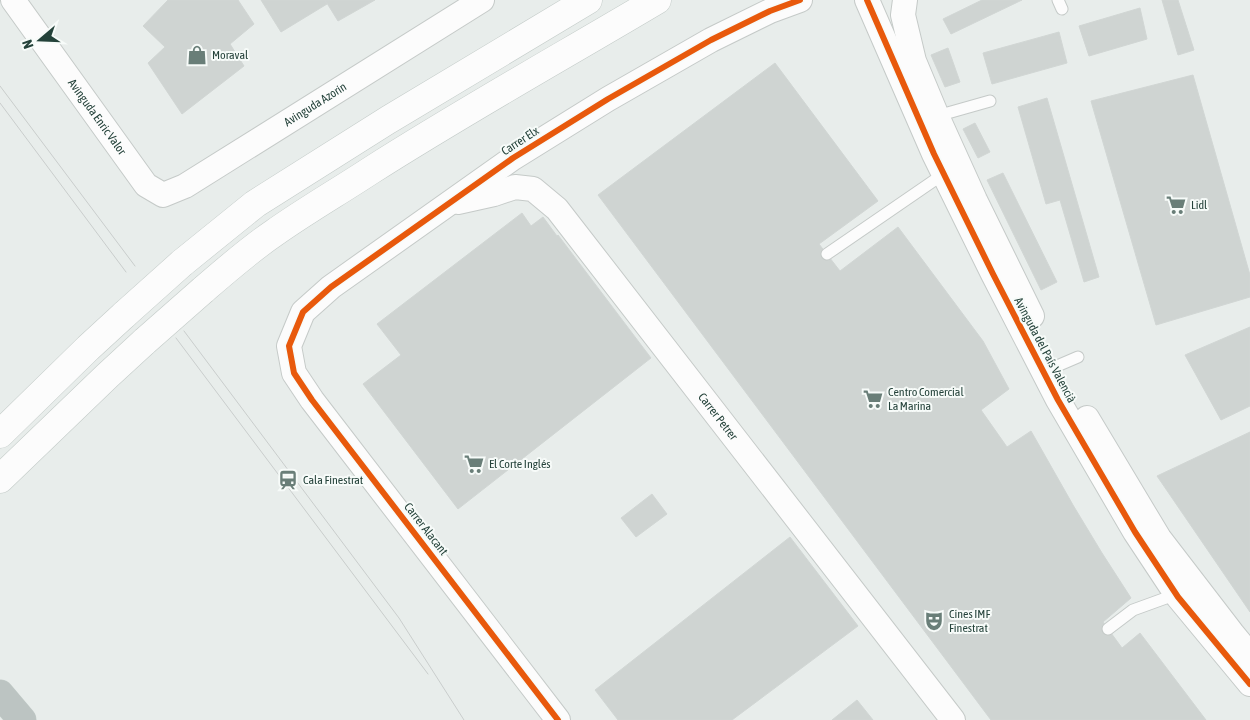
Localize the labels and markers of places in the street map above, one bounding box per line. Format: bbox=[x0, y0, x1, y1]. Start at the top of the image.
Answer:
shop icon: Moraval bbox=[186, 44, 208, 66]
place label: Moraval bbox=[212, 48, 249, 62]
supermarket icon: Lidl bbox=[1165, 194, 1187, 216]
place label: Lidl bbox=[1191, 198, 1208, 212]
place label: Centro Comercial La Marina bbox=[888, 385, 964, 413]
supermarket icon: Centro Comercial La Marina bbox=[862, 388, 884, 410]
supermarket icon: El Corte Inglés bbox=[463, 453, 485, 475]
place label: El Corte Inglés bbox=[489, 457, 551, 471]
station icon: Cala Finestrat bbox=[277, 469, 299, 491]
place label: Cala Finestrat bbox=[303, 473, 364, 487]
place label: Cines IMF Finestrat bbox=[949, 607, 990, 635]
theatre icon: Cines IMF Finestrat bbox=[923, 610, 945, 632]

